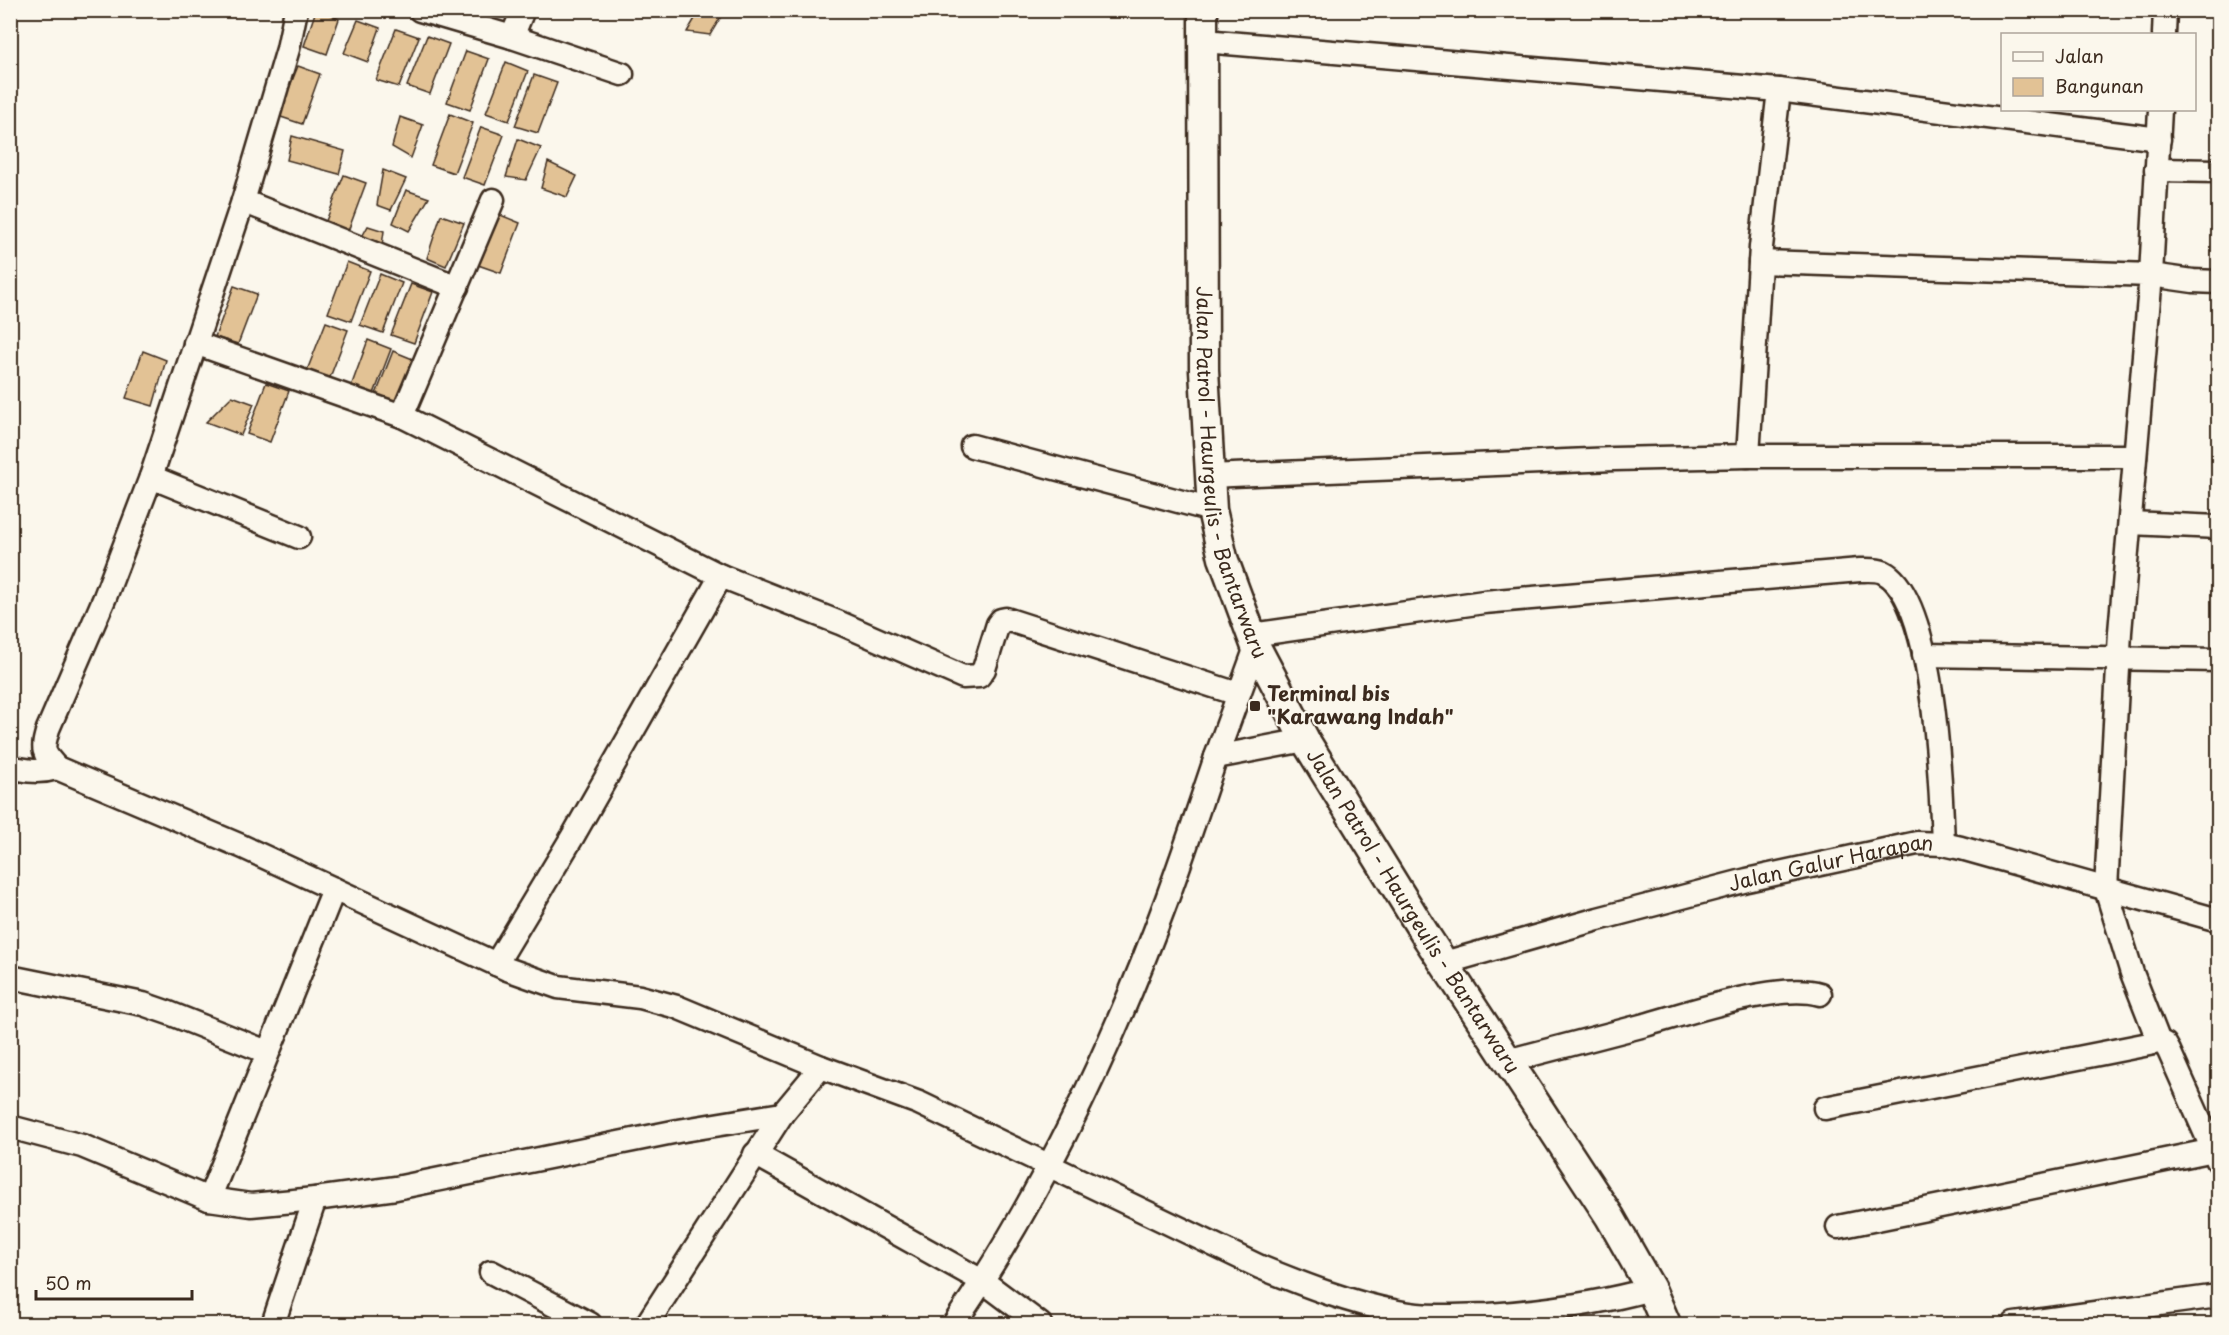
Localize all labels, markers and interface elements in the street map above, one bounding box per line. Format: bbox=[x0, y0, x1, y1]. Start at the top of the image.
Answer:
legend bbox=[2001, 33, 2196, 111]
text: Jalan bbox=[2055, 42, 2104, 69]
text: Bangunan bbox=[2055, 72, 2144, 99]
street label: Jalan Patrol - Haurgeulis - Bantarwaru bbox=[1190, 286, 1275, 664]
place label: Terminal bis "Karawang Indah" bbox=[1267, 678, 1454, 731]
marker: Terminal bis "Karawang Indah" bbox=[1248, 699, 1262, 713]
street label: Jalan Patrol - Haurgeulis - Bantarwaru bbox=[1300, 742, 1528, 1079]
street label: Jalan Galur Harapan bbox=[1725, 826, 1934, 898]
scale bar bbox=[36, 1263, 192, 1301]
text: 50 m bbox=[45, 1269, 92, 1296]

